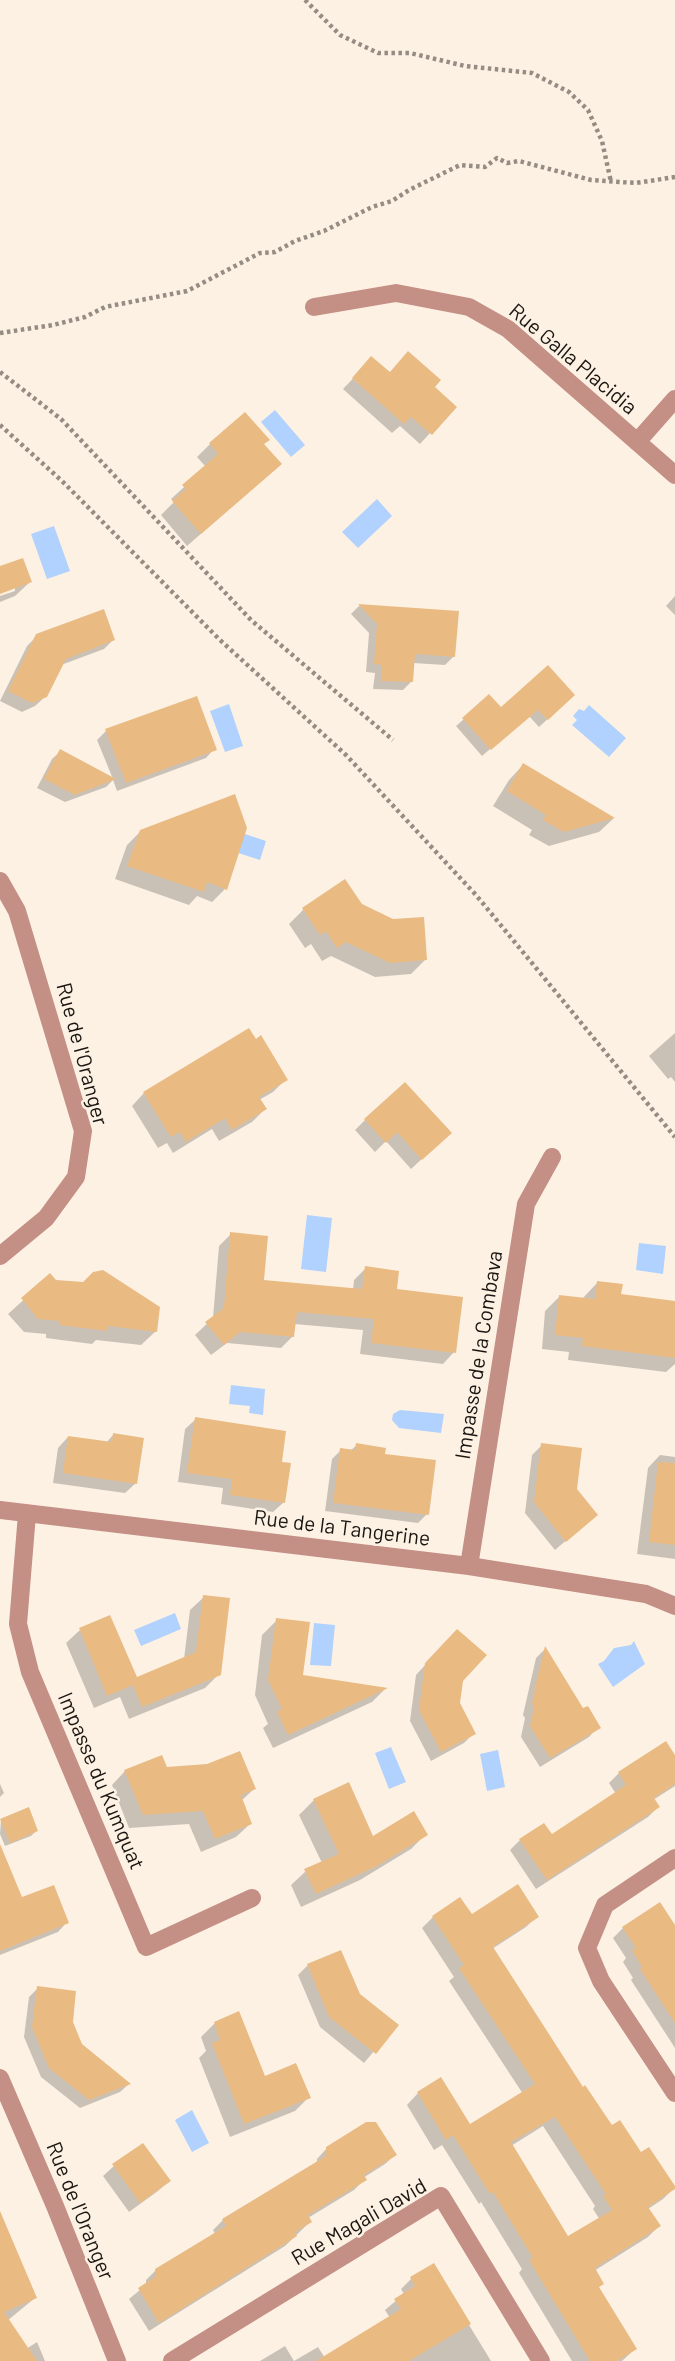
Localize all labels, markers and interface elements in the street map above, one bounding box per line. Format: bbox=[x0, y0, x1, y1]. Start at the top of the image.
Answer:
street label: Rue Galla Placidia bbox=[504, 298, 642, 420]
street label: Rue de l'Oranger bbox=[51, 980, 113, 1128]
street label: Impasse de la Combava bbox=[450, 1249, 508, 1461]
street label: Rue de la Tangerine bbox=[252, 1505, 432, 1551]
street label: Impasse du Kumquat bbox=[52, 1689, 150, 1873]
street label: Rue de l'Oranger bbox=[41, 2138, 119, 2284]
street label: Rue Magali David bbox=[287, 2173, 431, 2271]

